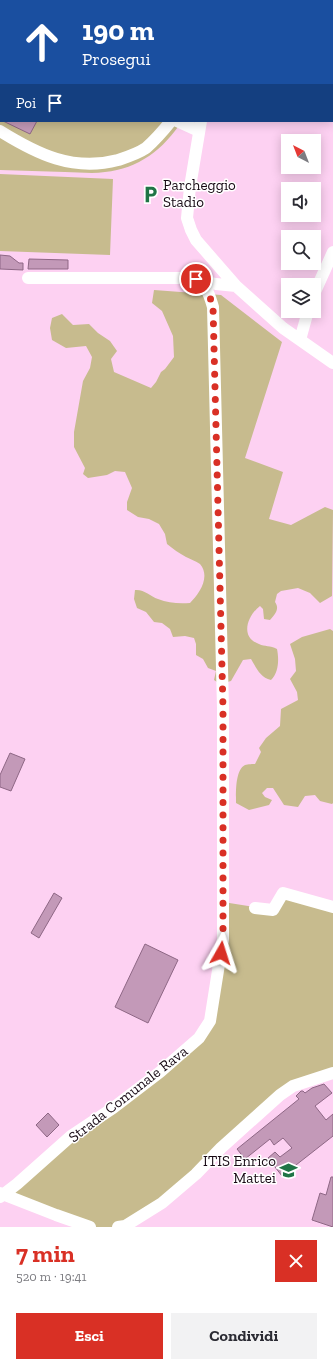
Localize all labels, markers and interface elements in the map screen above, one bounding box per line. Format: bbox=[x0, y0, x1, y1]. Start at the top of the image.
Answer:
text: 190 m bbox=[82, 14, 154, 47]
icon: ahead bbox=[16, 16, 68, 68]
text: Prosegui bbox=[82, 48, 150, 70]
icon: arrive bbox=[44, 92, 66, 114]
text: Poi bbox=[16, 94, 36, 112]
north arrow bbox=[281, 134, 321, 174]
map controls bbox=[281, 134, 321, 318]
place label: Parcheggio Stadio bbox=[163, 176, 236, 211]
button: sound bbox=[281, 182, 321, 222]
parking icon: Parcheggio Stadio bbox=[140, 184, 160, 204]
button: search bbox=[281, 230, 321, 270]
pin bbox=[179, 262, 213, 296]
icon: arrive bbox=[185, 268, 207, 290]
button: layers bbox=[281, 278, 321, 318]
position arrow bbox=[200, 932, 242, 974]
street label: Strada Comunale Rava bbox=[65, 1042, 191, 1146]
place label: ITIS Enrico Mattei bbox=[203, 1152, 276, 1187]
school or university icon: ITIS Enrico Mattei bbox=[279, 1160, 299, 1180]
text: 7 min bbox=[16, 1239, 75, 1268]
button: close bbox=[275, 1240, 317, 1282]
text: 520 m · 19:41 bbox=[16, 1269, 87, 1284]
button: Esci bbox=[16, 1313, 163, 1359]
button: Condividi bbox=[171, 1313, 317, 1359]

